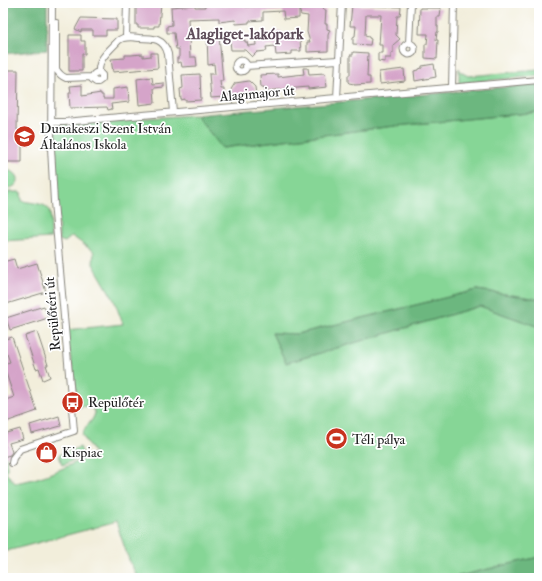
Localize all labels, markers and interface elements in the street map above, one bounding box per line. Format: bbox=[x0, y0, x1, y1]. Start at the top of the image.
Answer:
district label: Alagliget-lakópark bbox=[185, 24, 304, 45]
street label: Alagimajor út bbox=[218, 82, 296, 105]
place label: Dunakeszi Szent István Általános Iskola bbox=[39, 120, 171, 153]
school or university icon: Dunakeszi Szent István Általános Iskola bbox=[12, 123, 38, 149]
street label: Repülőtéri út bbox=[41, 276, 65, 352]
bus stop icon: Repülőtér bbox=[59, 389, 85, 415]
place label: Repülőtér bbox=[88, 394, 145, 412]
sports icon: Téli pálya bbox=[324, 426, 350, 452]
place label: Téli pálya bbox=[352, 431, 406, 449]
shop icon: Kispiac bbox=[33, 439, 59, 465]
place label: Kispiac bbox=[62, 444, 103, 462]

